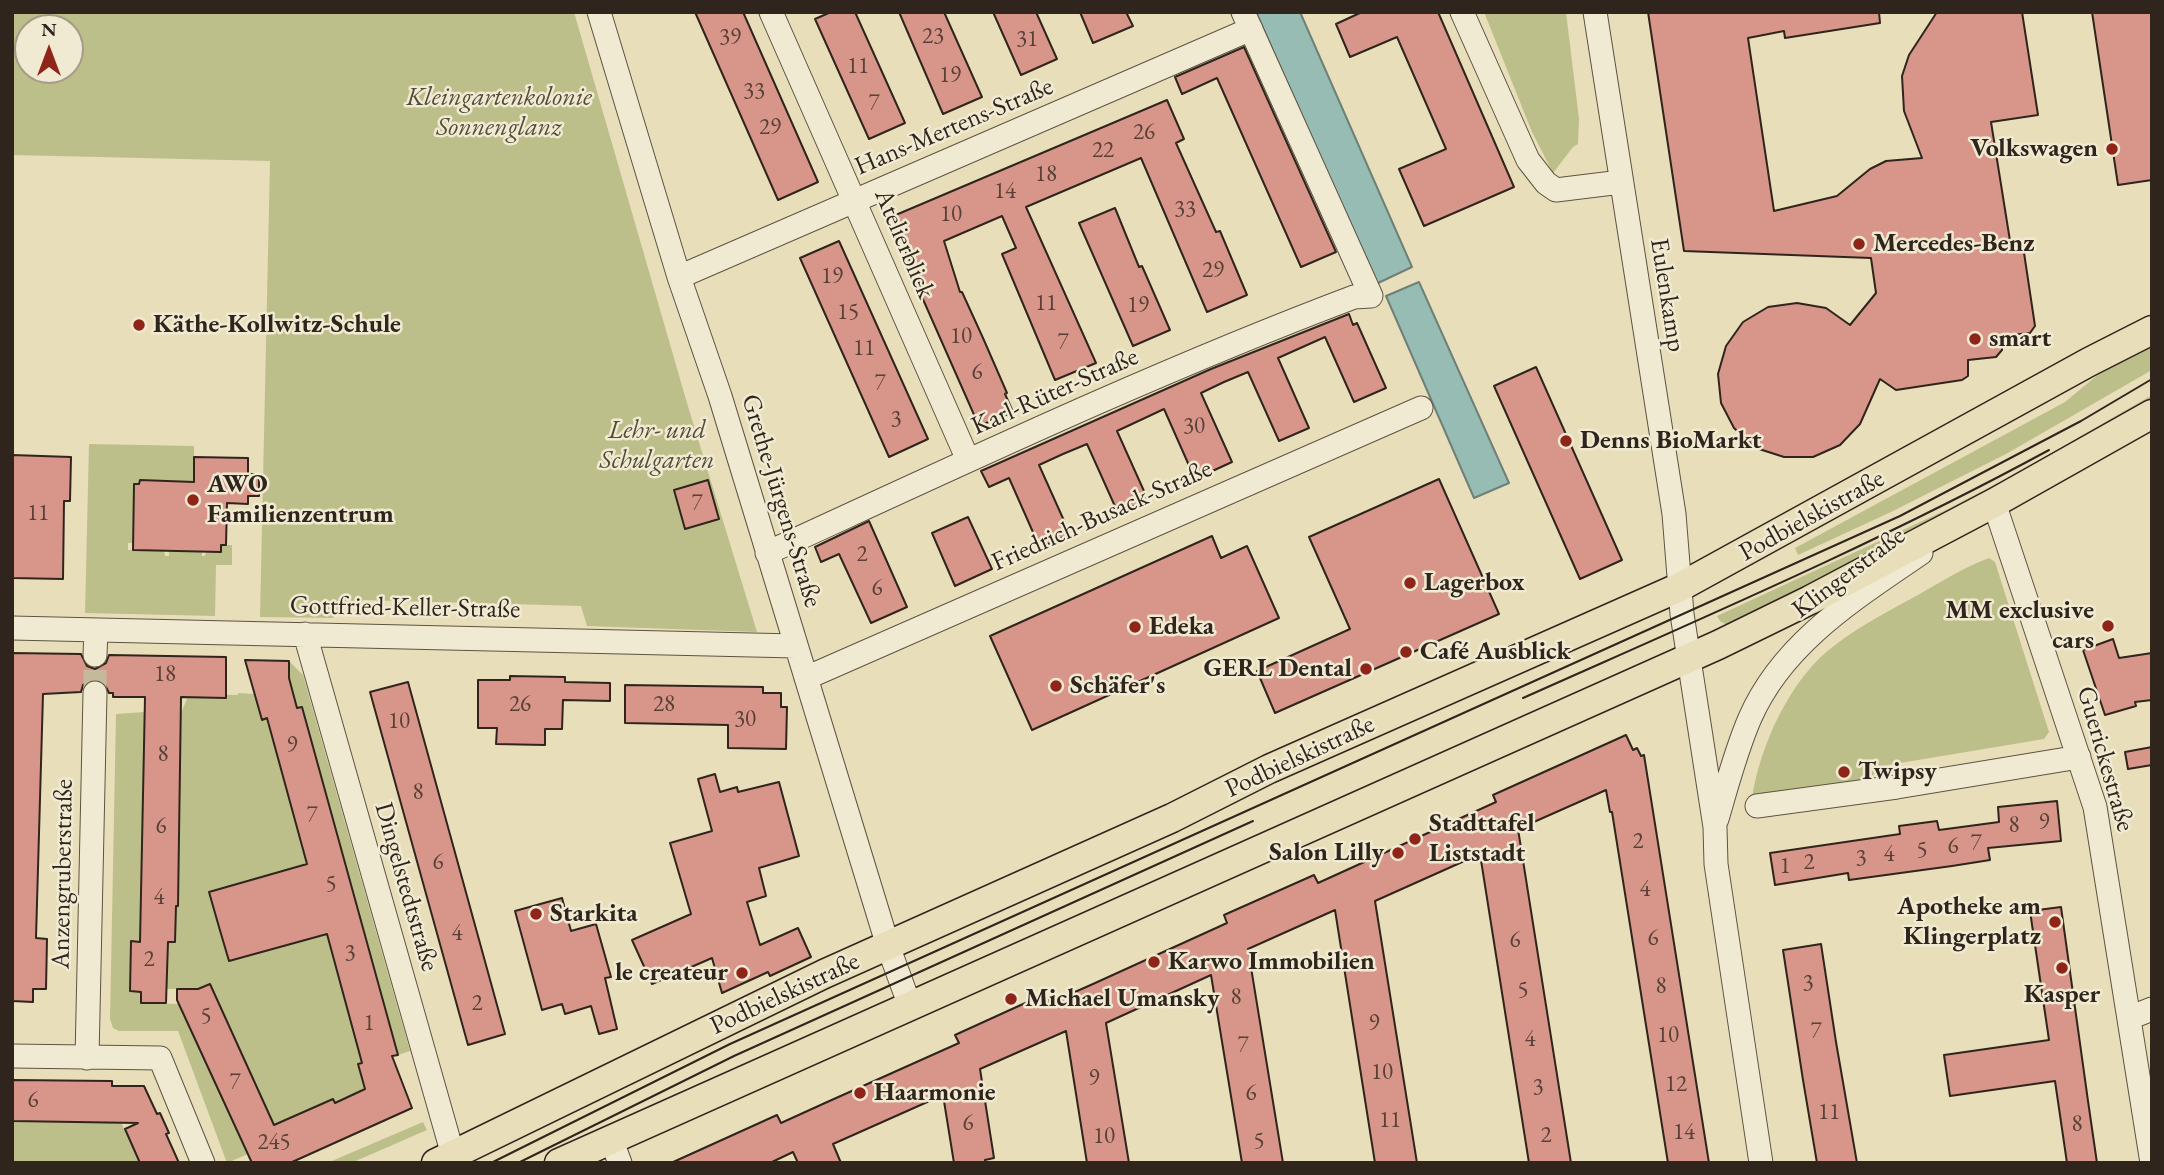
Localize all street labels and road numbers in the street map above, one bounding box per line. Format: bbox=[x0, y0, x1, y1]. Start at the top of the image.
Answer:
street label: Hans-Mertens-Straße bbox=[850, 71, 1058, 183]
street label: Atelierblick bbox=[867, 184, 941, 304]
street label: Eulenkamp bbox=[1643, 236, 1691, 354]
street label: Karl-Rüter-Straße bbox=[967, 341, 1143, 443]
street label: Grethe-Jürgens-Straße bbox=[734, 391, 828, 611]
street label: Friedrich-Busack-Straße bbox=[987, 453, 1217, 579]
street label: Podbielskistraße bbox=[1734, 463, 1890, 569]
street label: Klingerstraße bbox=[1786, 521, 1912, 625]
street label: Gottfried-Keller-Straße bbox=[290, 590, 520, 626]
street label: Guerickestraße bbox=[2069, 683, 2141, 835]
street label: Podbielskistraße bbox=[1220, 709, 1380, 805]
street label: Anzengruberstraße bbox=[46, 779, 80, 969]
street label: Dingelstedtstraße bbox=[367, 799, 445, 975]
street label: Podbielskistraße bbox=[705, 946, 865, 1042]

